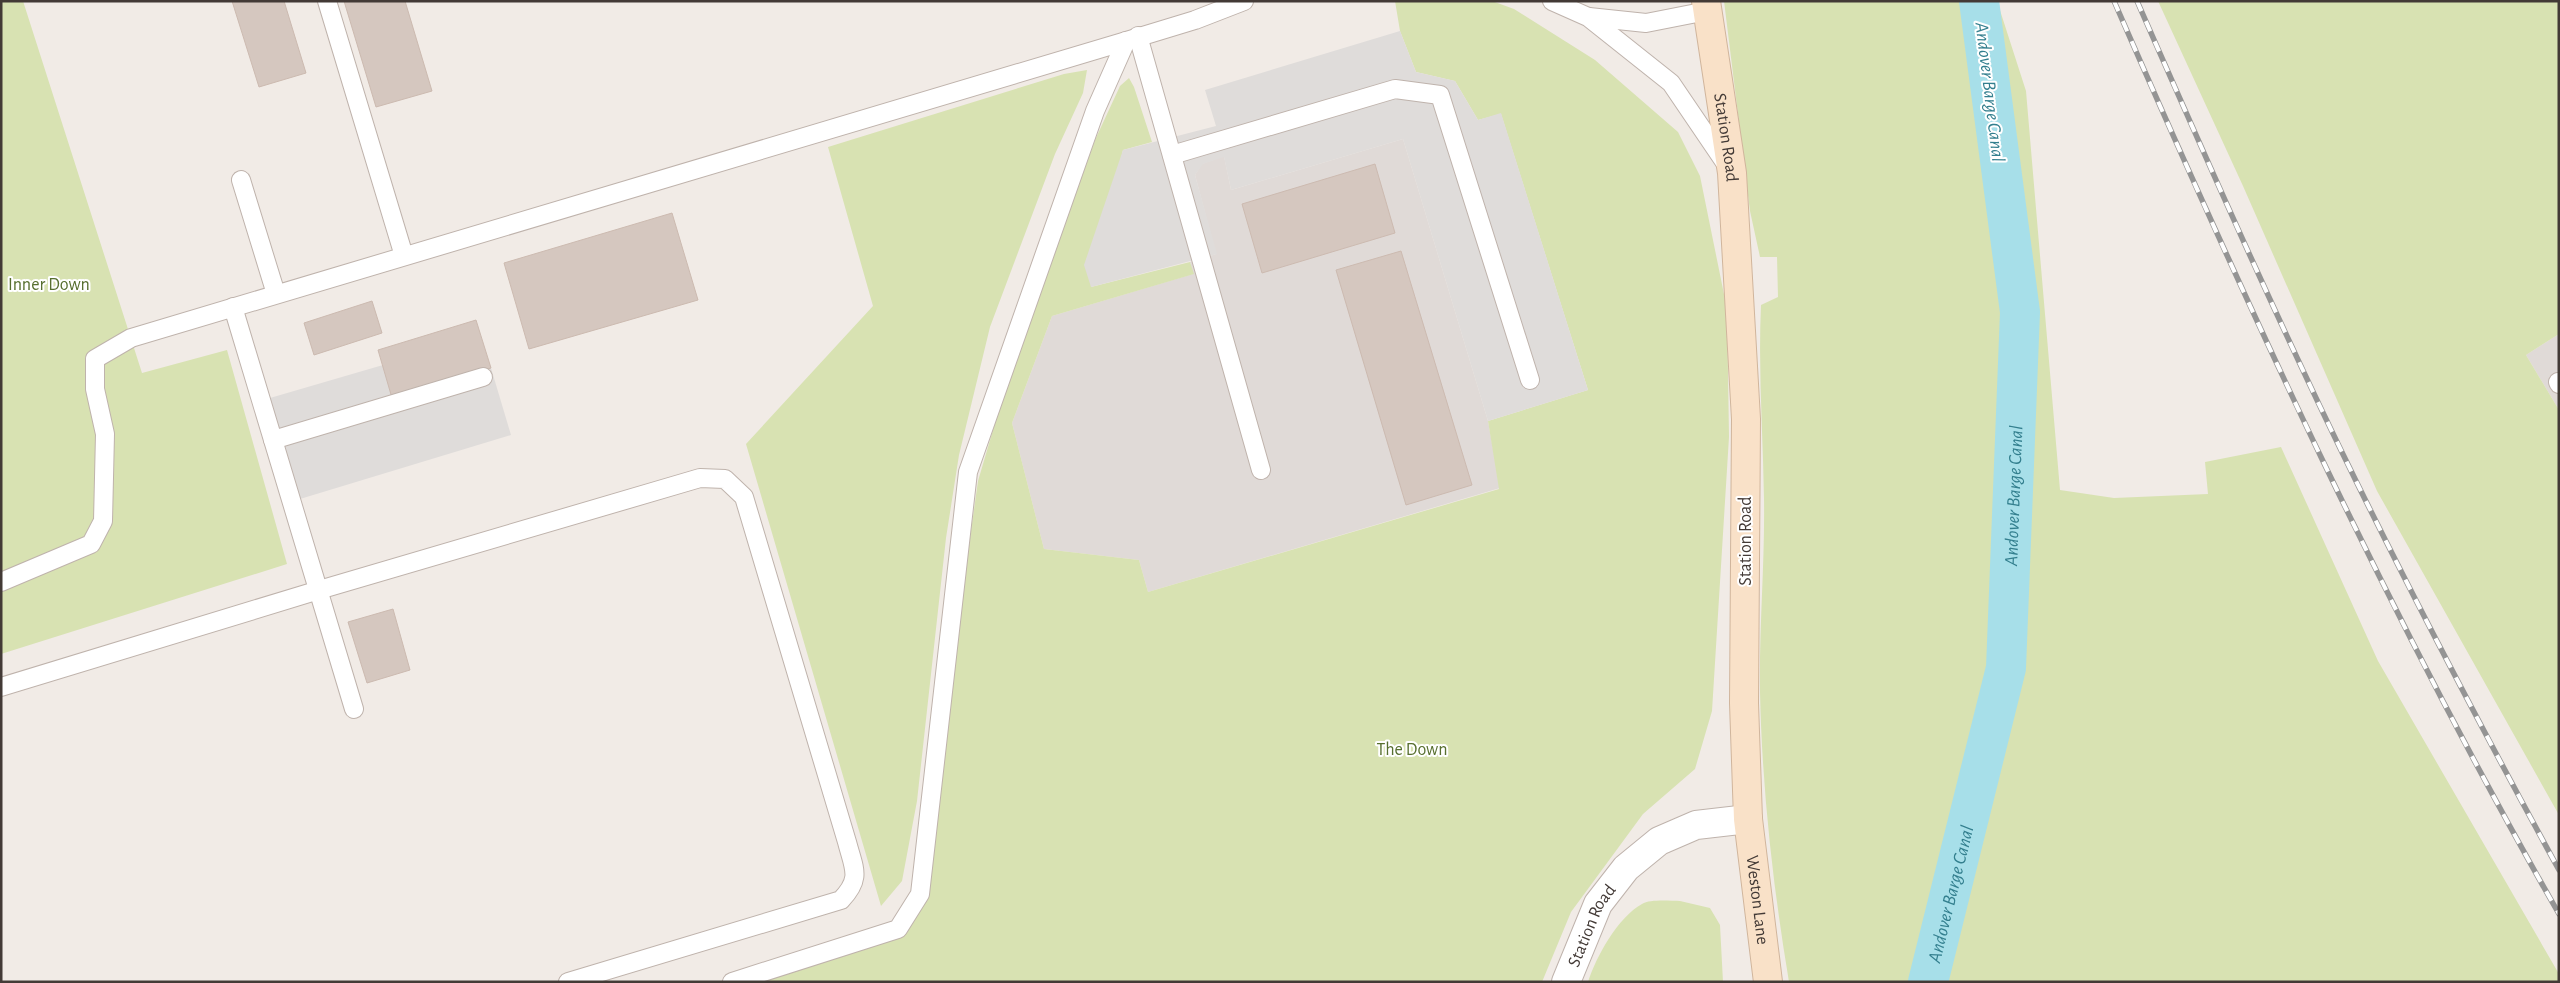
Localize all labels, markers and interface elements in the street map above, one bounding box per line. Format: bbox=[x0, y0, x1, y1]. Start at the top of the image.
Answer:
water label: Andover Barge Canal bbox=[1971, 20, 2008, 163]
street label: Station Road bbox=[1710, 92, 1740, 182]
park label: Inner Down bbox=[8, 276, 90, 294]
water label: Andover Barge Canal bbox=[2002, 425, 2027, 567]
street label: Station Road bbox=[1737, 496, 1755, 586]
park label: The Down bbox=[1377, 741, 1447, 759]
water label: Andover Barge Canal bbox=[1925, 823, 1978, 966]
street label: Weston Lane bbox=[1743, 854, 1771, 946]
street label: Station Road bbox=[1565, 881, 1620, 970]

